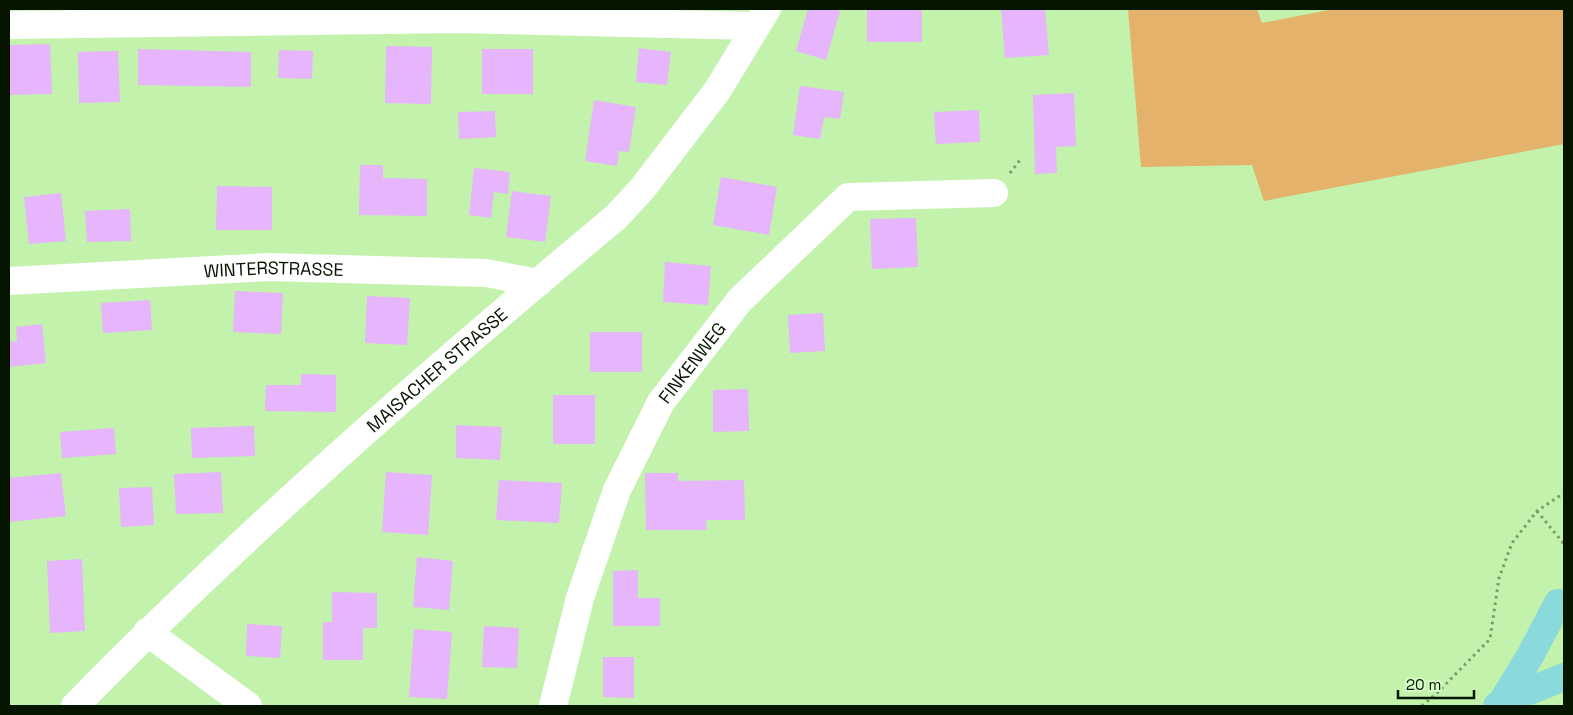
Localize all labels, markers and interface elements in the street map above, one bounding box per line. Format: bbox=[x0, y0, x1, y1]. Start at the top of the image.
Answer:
street label: WINTERSTRASSE bbox=[203, 255, 344, 282]
street label: MAISACHER STRASSE bbox=[361, 302, 512, 437]
street label: FINKENWEG bbox=[653, 317, 730, 408]
scale bar bbox=[1398, 668, 1474, 700]
text: 20 m bbox=[1406, 675, 1441, 694]

